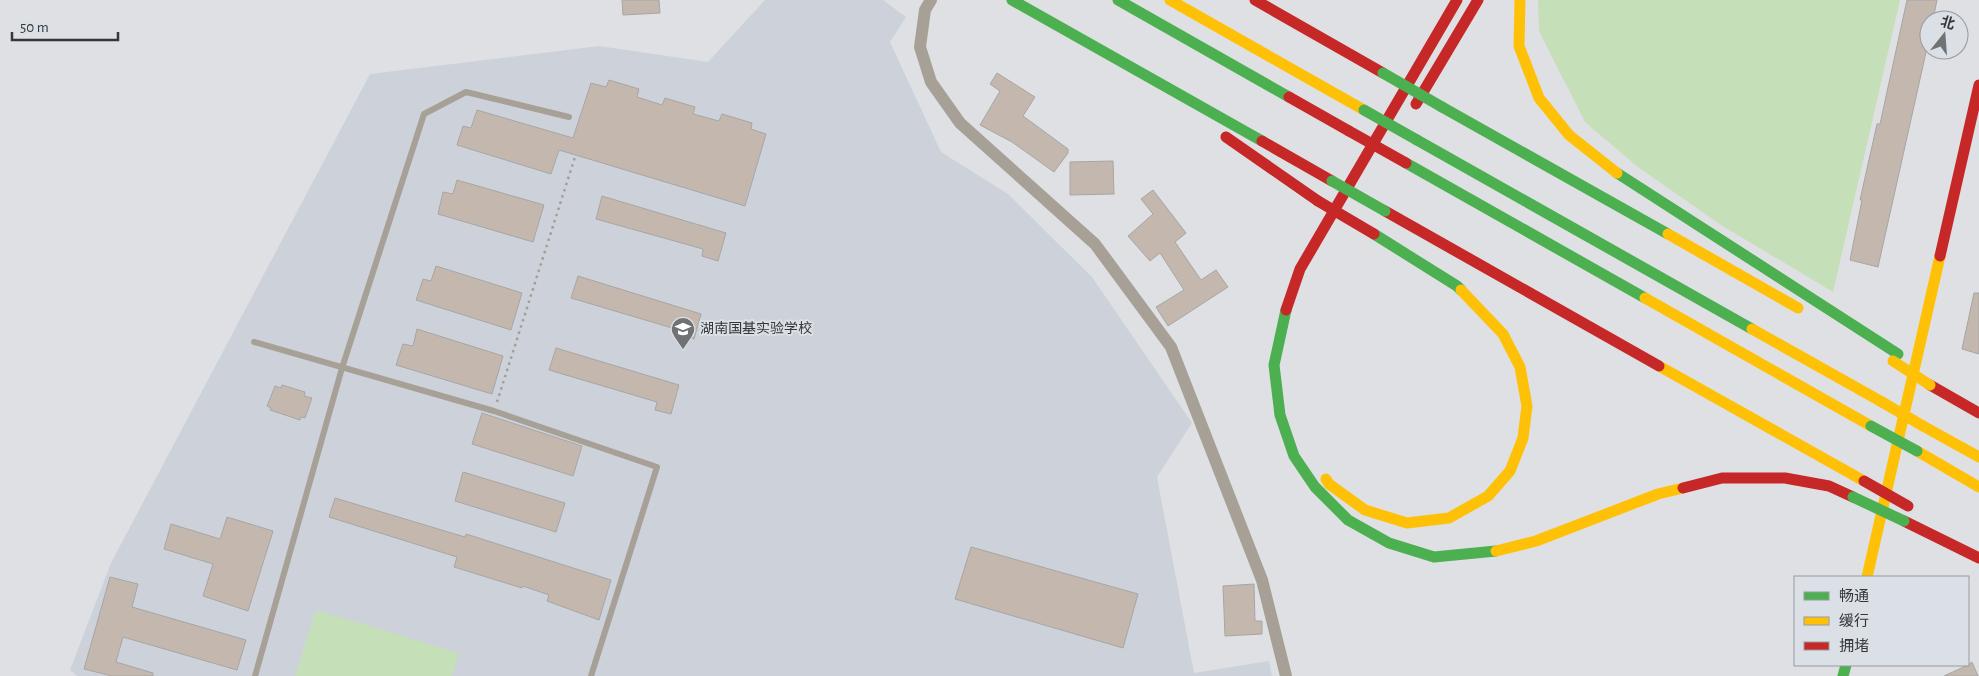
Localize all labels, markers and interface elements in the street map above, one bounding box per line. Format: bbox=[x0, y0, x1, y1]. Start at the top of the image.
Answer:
scale bar bbox=[12, 10, 119, 42]
north arrow bbox=[1919, 10, 1969, 60]
text: 北 bbox=[1939, 14, 1957, 32]
text: 50 m bbox=[20, 20, 49, 35]
school or university icon: 湖南国基实验学校 bbox=[670, 316, 696, 350]
place label: 湖南国基实验学校 bbox=[700, 320, 812, 336]
legend bbox=[1794, 576, 1969, 666]
text: 畅通 bbox=[1839, 588, 1869, 604]
text: 缓行 bbox=[1839, 613, 1869, 629]
text: 拥堵 bbox=[1839, 638, 1869, 654]

